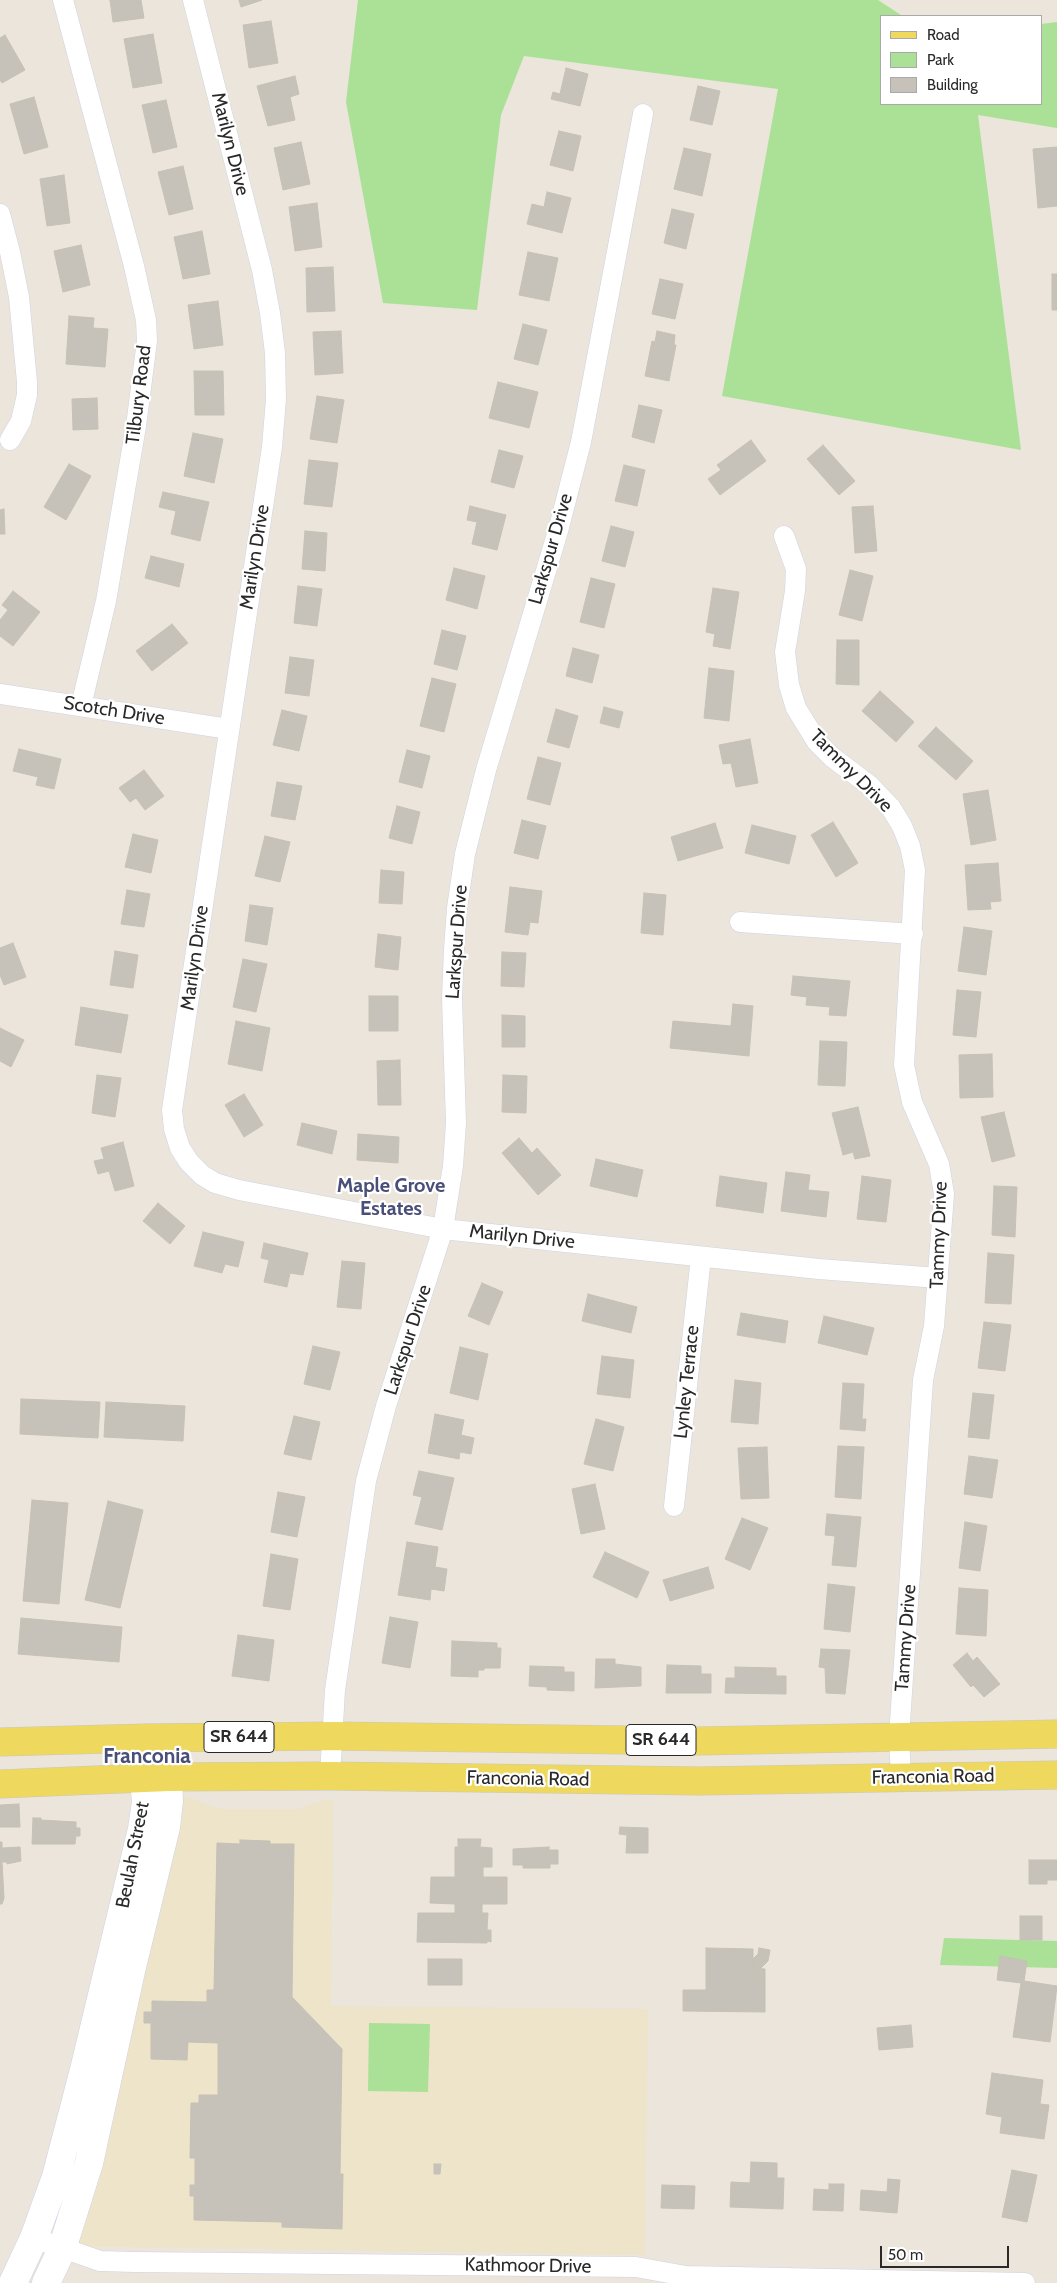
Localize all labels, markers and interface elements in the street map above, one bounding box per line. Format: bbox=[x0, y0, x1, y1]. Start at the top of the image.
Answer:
legend bbox=[880, 15, 1042, 105]
text: Road bbox=[927, 26, 960, 44]
text: Park bbox=[927, 51, 954, 69]
text: Building bbox=[927, 76, 978, 94]
street label: Marilyn Drive bbox=[206, 90, 254, 198]
street label: Tilbury Road bbox=[122, 344, 156, 446]
street label: Larkspur Drive bbox=[524, 491, 578, 607]
street label: Marilyn Drive bbox=[235, 503, 275, 611]
street label: Scotch Drive bbox=[62, 692, 166, 730]
street label: Tammy Drive bbox=[805, 725, 897, 817]
street label: Larkspur Drive bbox=[442, 884, 472, 1000]
street label: Marilyn Drive bbox=[176, 904, 214, 1012]
district label: Maple Grove Estates bbox=[337, 1174, 445, 1221]
street label: Tammy Drive bbox=[926, 1181, 952, 1289]
street label: Marilyn Drive bbox=[468, 1220, 576, 1254]
street label: Larkspur Drive bbox=[379, 1282, 437, 1398]
street label: Lynley Terrace bbox=[670, 1324, 704, 1440]
street label: Tammy Drive bbox=[891, 1584, 921, 1692]
road number: SR 644 bbox=[204, 1721, 274, 1752]
road number: SR 644 bbox=[626, 1724, 696, 1756]
district label: Franconia bbox=[103, 1744, 191, 1770]
street label: Franconia Road bbox=[871, 1765, 995, 1789]
street label: Franconia Road bbox=[466, 1767, 590, 1791]
street label: Beulah Street bbox=[112, 1800, 154, 1910]
scale bar bbox=[882, 2236, 1011, 2268]
text: 50 m bbox=[888, 2246, 923, 2264]
street label: Kathmoor Drive bbox=[464, 2253, 592, 2279]

